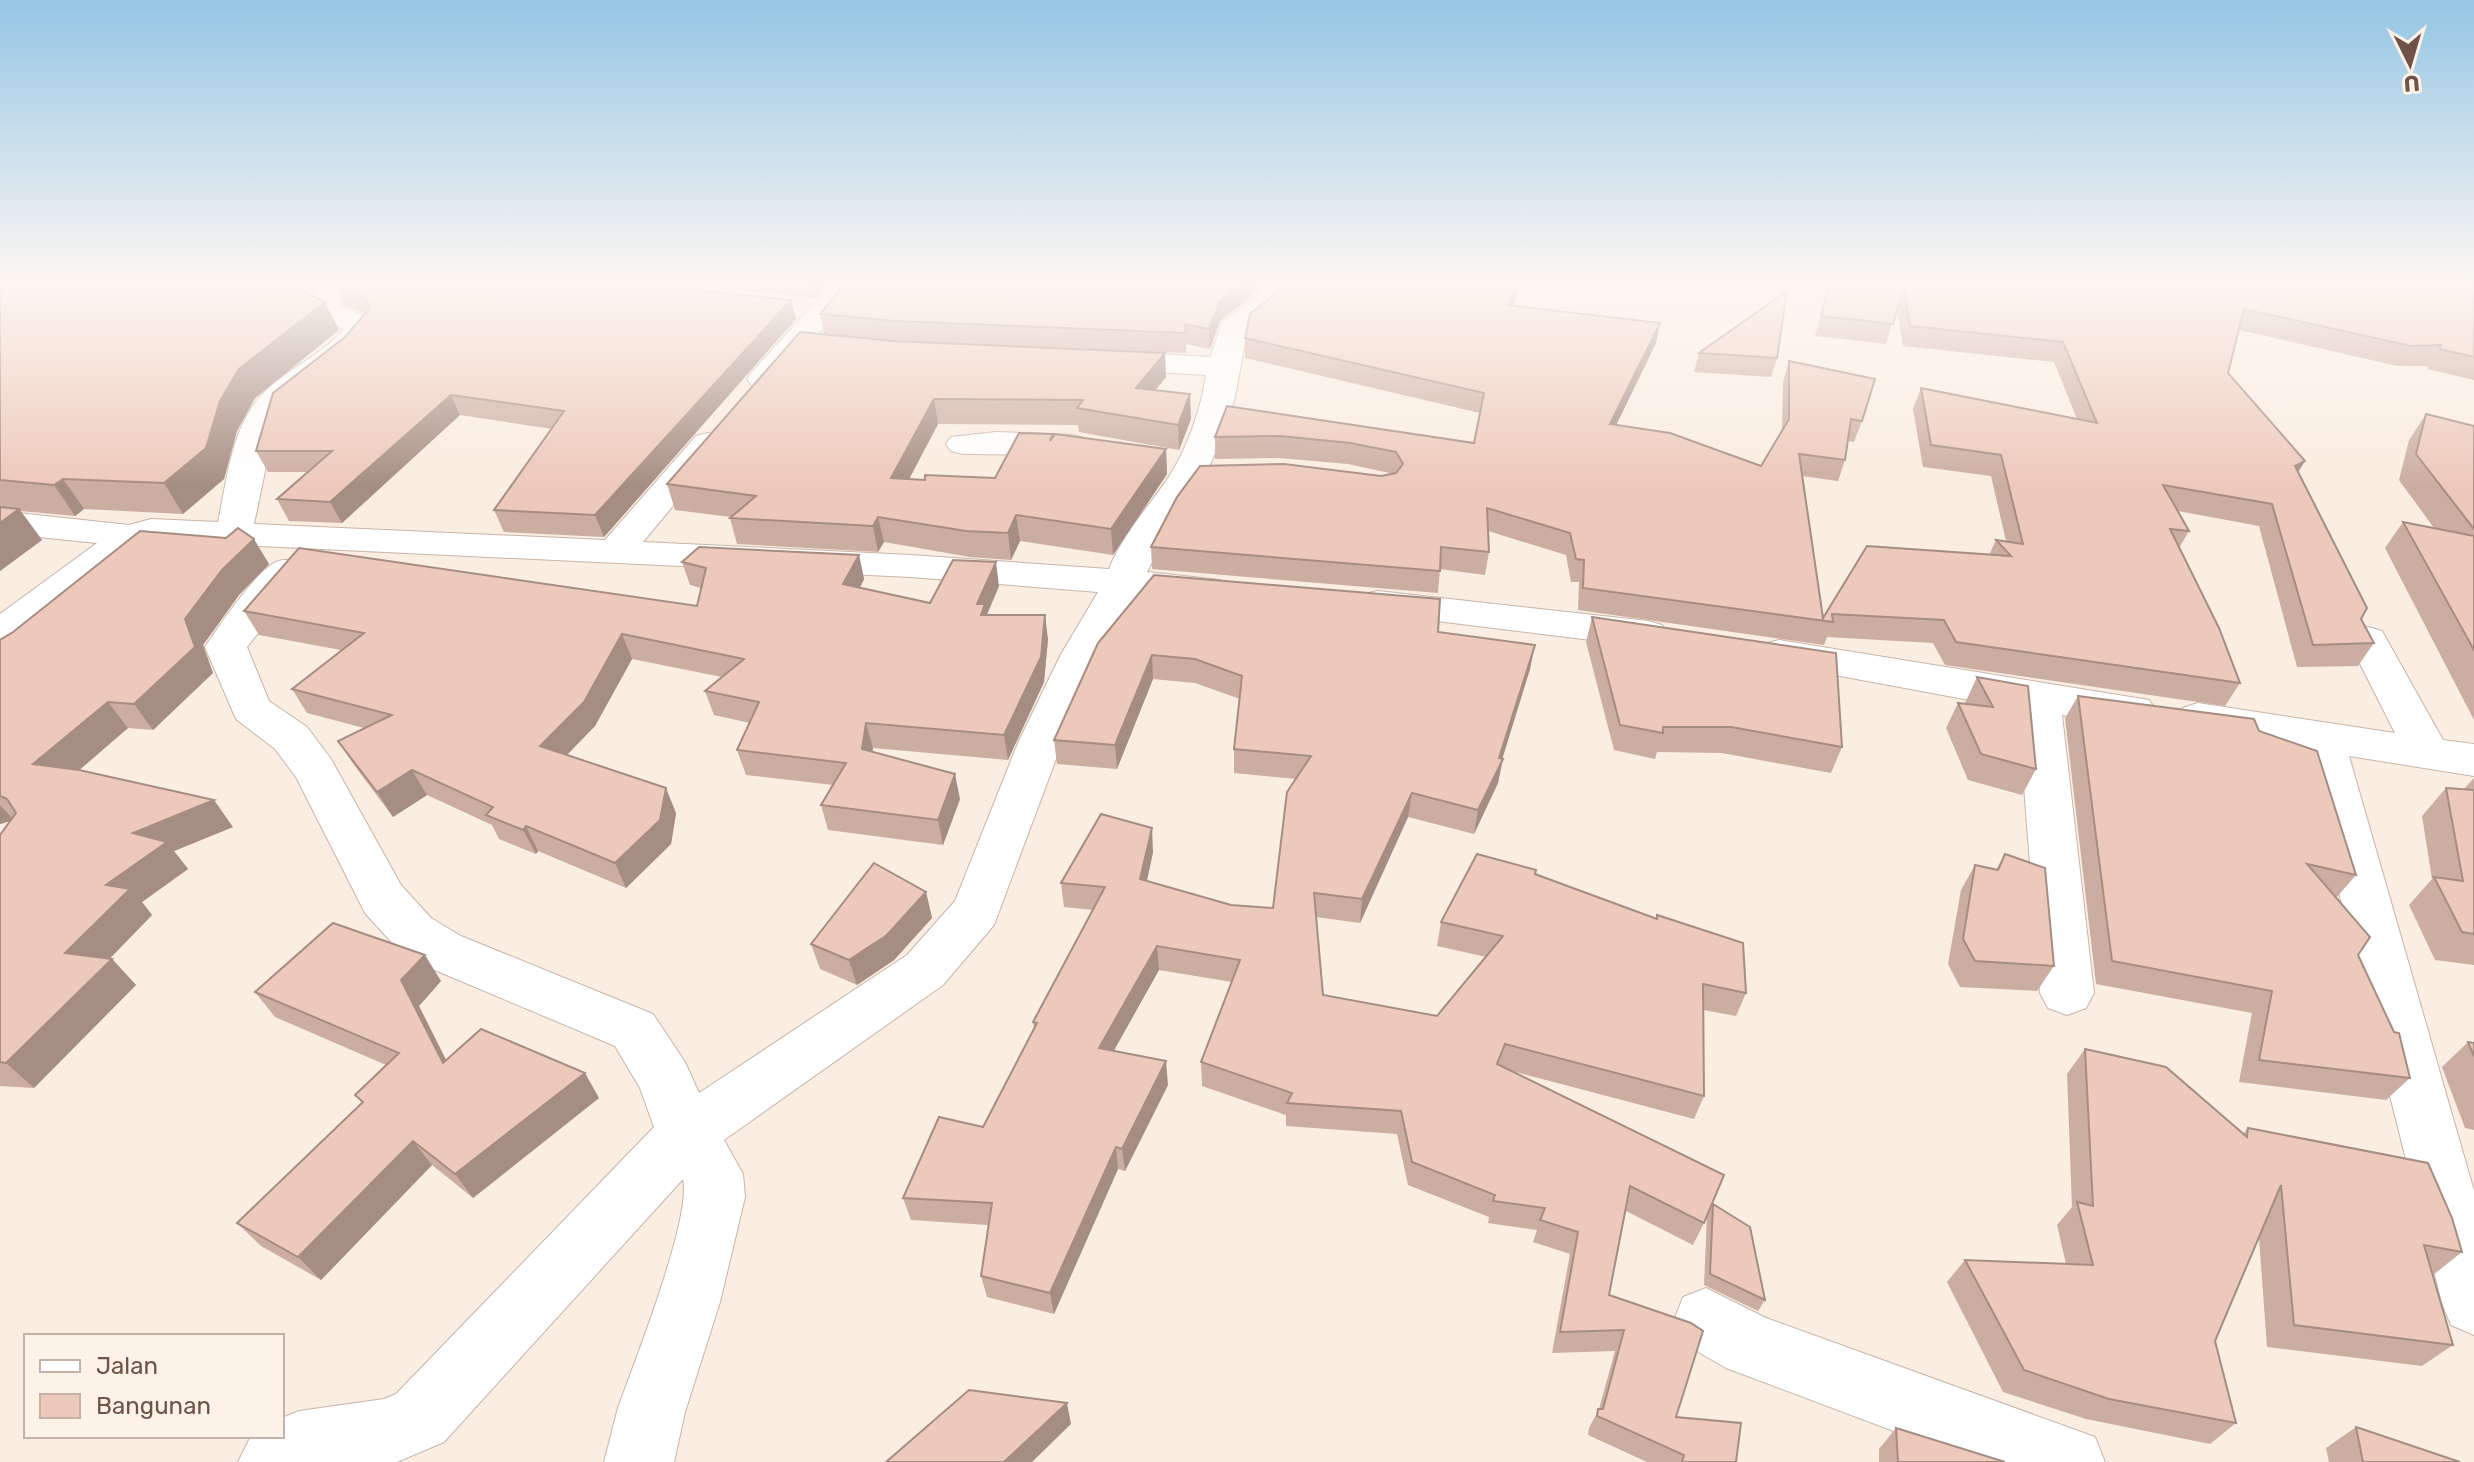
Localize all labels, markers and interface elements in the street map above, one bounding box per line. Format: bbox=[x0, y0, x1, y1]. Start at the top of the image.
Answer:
north arrow bbox=[2370, 24, 2450, 104]
text: U bbox=[2403, 69, 2421, 98]
legend bbox=[24, 1334, 284, 1438]
text: Jalan bbox=[96, 1352, 158, 1380]
text: Bangunan bbox=[96, 1392, 211, 1420]

